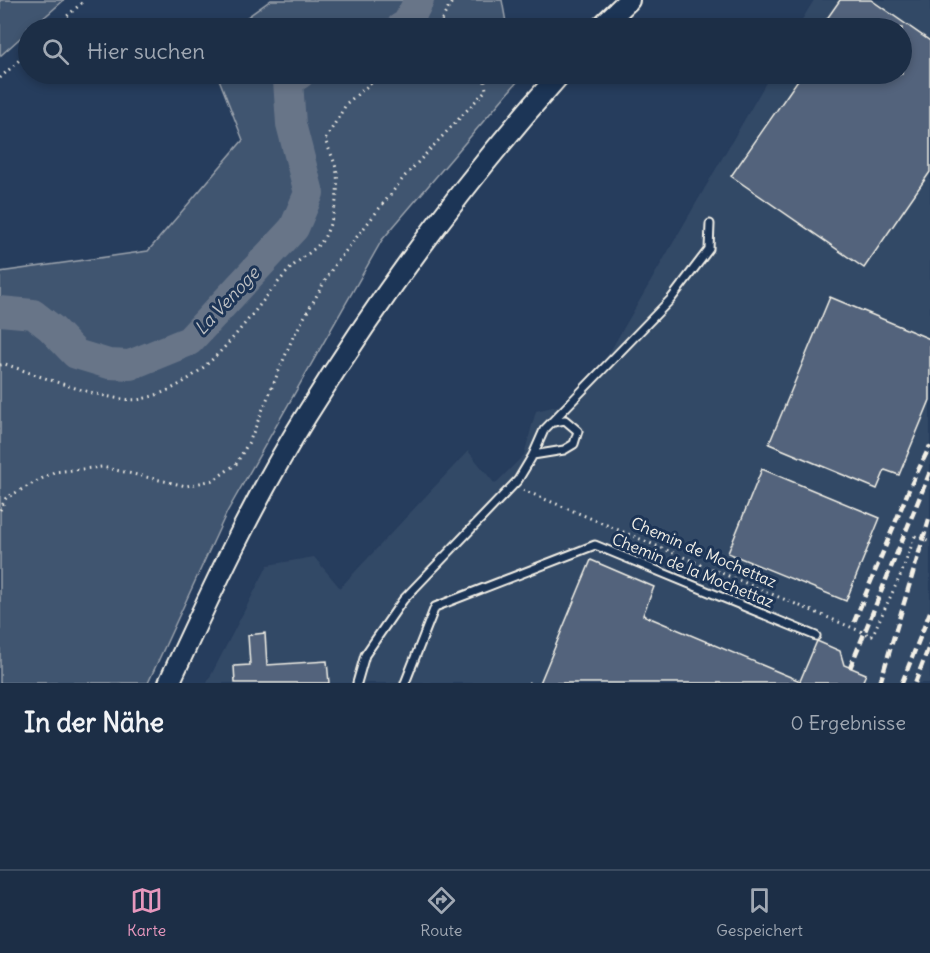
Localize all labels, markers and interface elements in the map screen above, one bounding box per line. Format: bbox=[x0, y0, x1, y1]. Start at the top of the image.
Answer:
search box bbox=[18, 18, 912, 84]
icon: search bbox=[39, 35, 72, 68]
text: Hier suchen bbox=[87, 37, 205, 65]
water label: La Venoge bbox=[189, 261, 265, 339]
street label: Chemin de Mochettaz bbox=[628, 512, 780, 592]
street label: Chemin de la Mochettaz bbox=[609, 528, 777, 612]
text: In der Nähe bbox=[24, 706, 164, 739]
text: 0 Ergebnisse bbox=[790, 710, 906, 735]
tab: Karte bbox=[127, 884, 166, 940]
tab: Route bbox=[420, 884, 462, 940]
tab: Gespeichert bbox=[716, 884, 803, 940]

